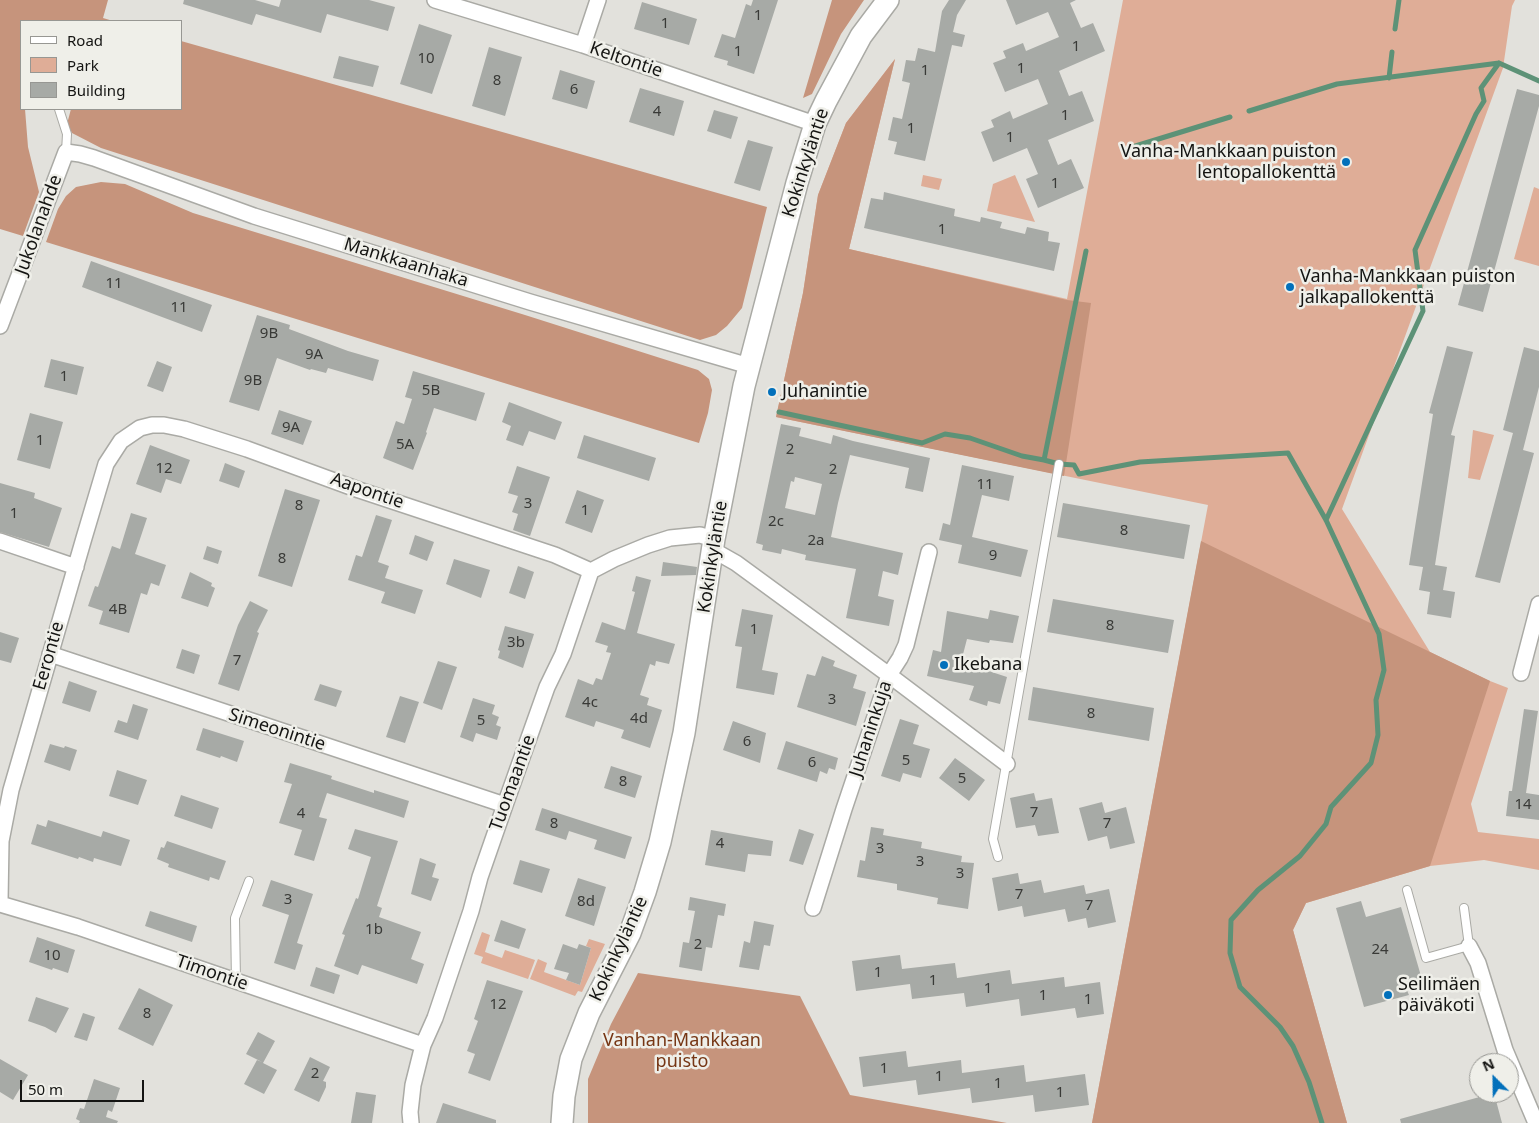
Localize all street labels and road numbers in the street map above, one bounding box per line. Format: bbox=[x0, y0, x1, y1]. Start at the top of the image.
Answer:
street label: Keltontie bbox=[587, 37, 665, 83]
street label: Kokinkyläntie bbox=[778, 106, 834, 220]
street label: Jukolanahde bbox=[11, 172, 67, 278]
street label: Mankkaanhaka bbox=[341, 234, 471, 292]
street label: Aapontie bbox=[328, 468, 406, 514]
street label: Kokinkyläntie bbox=[693, 499, 733, 615]
street label: Eerontie bbox=[29, 619, 69, 693]
street label: Juhaninkuja bbox=[845, 678, 897, 780]
street label: Simeonintie bbox=[226, 704, 328, 756]
street label: Tuomaantie bbox=[486, 732, 540, 834]
street label: Kokinkyläntie bbox=[585, 893, 653, 1005]
street label: Timontie bbox=[173, 951, 251, 995]

